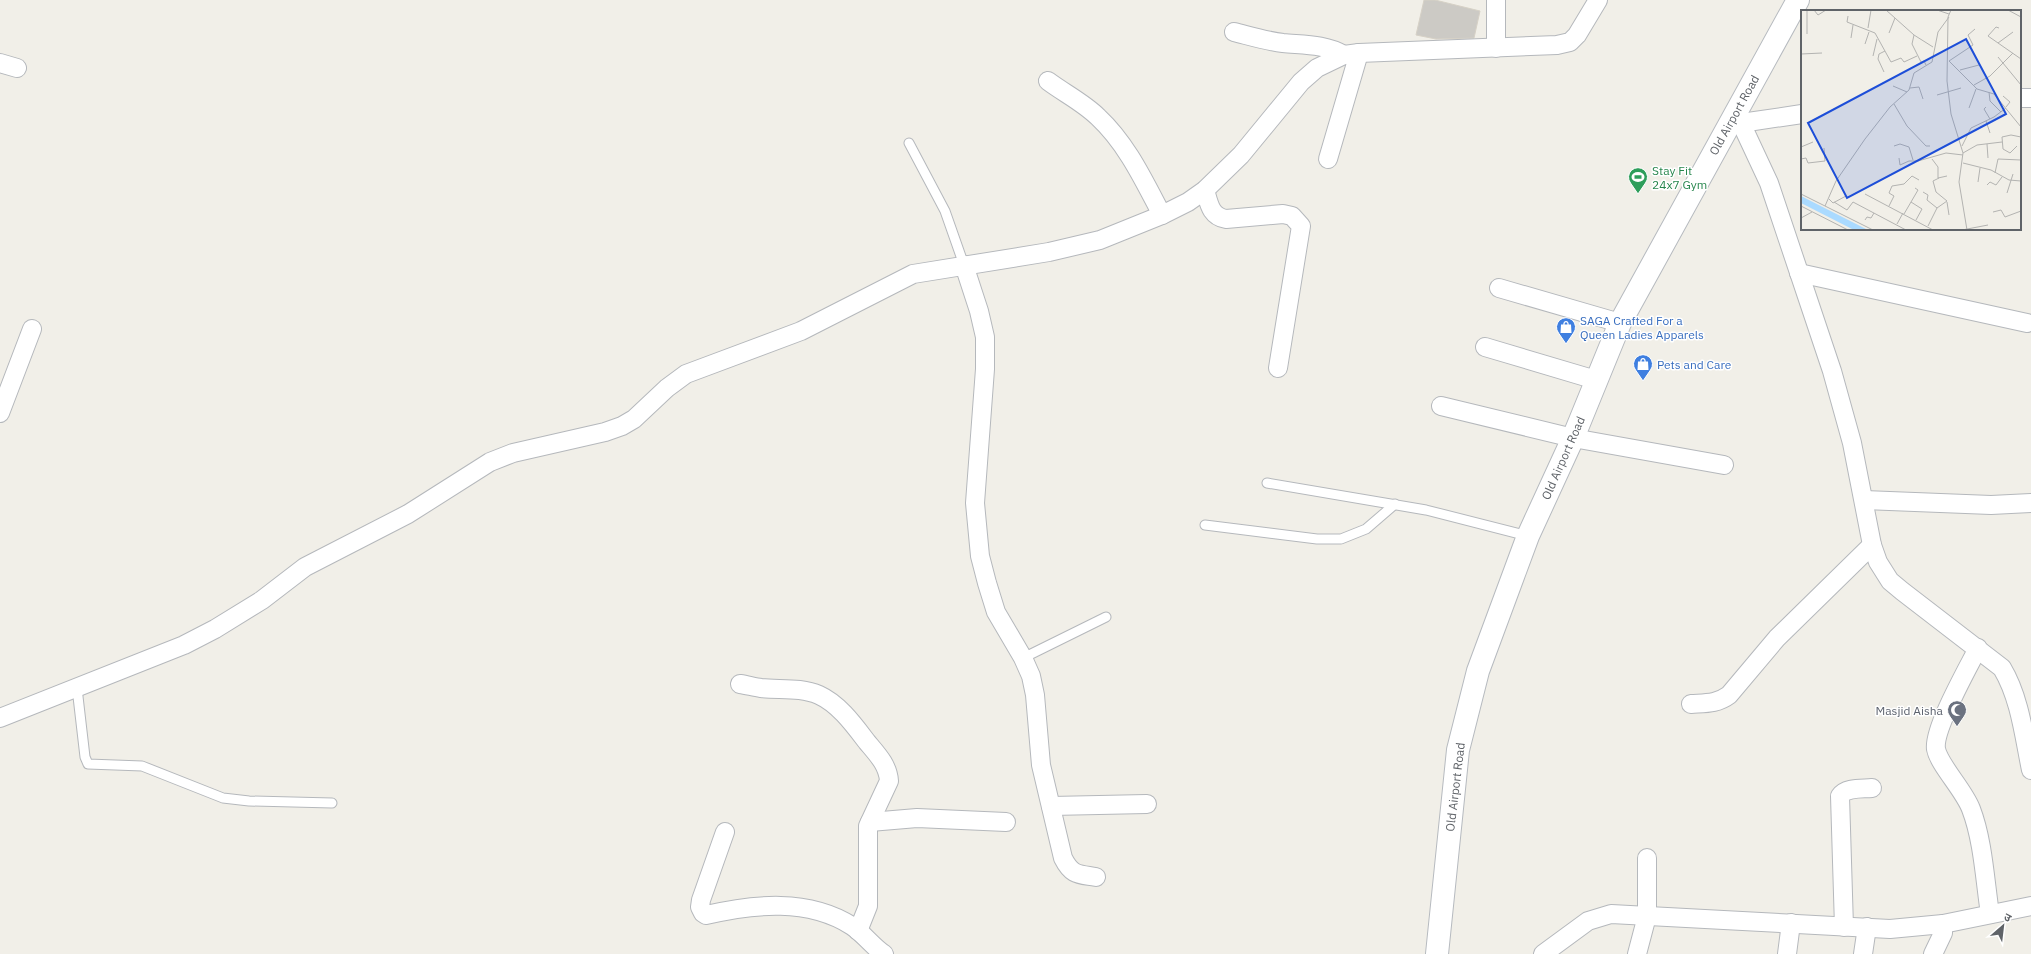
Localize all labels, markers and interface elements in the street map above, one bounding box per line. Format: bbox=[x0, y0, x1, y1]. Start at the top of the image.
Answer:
inset map bbox=[1801, 10, 2021, 230]
street label: Old Airport Road bbox=[1706, 72, 1762, 158]
place label: Stay Fit 24x7 Gym bbox=[1652, 163, 1707, 192]
sports icon: Stay Fit 24x7 Gym bbox=[1627, 166, 1649, 194]
place label: SAGA Crafted For a Queen Ladies Apparels bbox=[1580, 313, 1704, 342]
shop icon: SAGA Crafted For a Queen Ladies Apparels bbox=[1555, 316, 1577, 344]
shop icon: Pets and Care bbox=[1632, 353, 1654, 381]
place label: Pets and Care bbox=[1657, 357, 1732, 372]
street label: Old Airport Road bbox=[1538, 414, 1588, 502]
mosque icon: Masjid Aisha bbox=[1946, 699, 1968, 727]
place label: Masjid Aisha bbox=[1875, 703, 1944, 718]
street label: Old Airport Road bbox=[1442, 742, 1468, 832]
north arrow bbox=[1983, 906, 2023, 946]
text: उ bbox=[2002, 909, 2014, 925]

